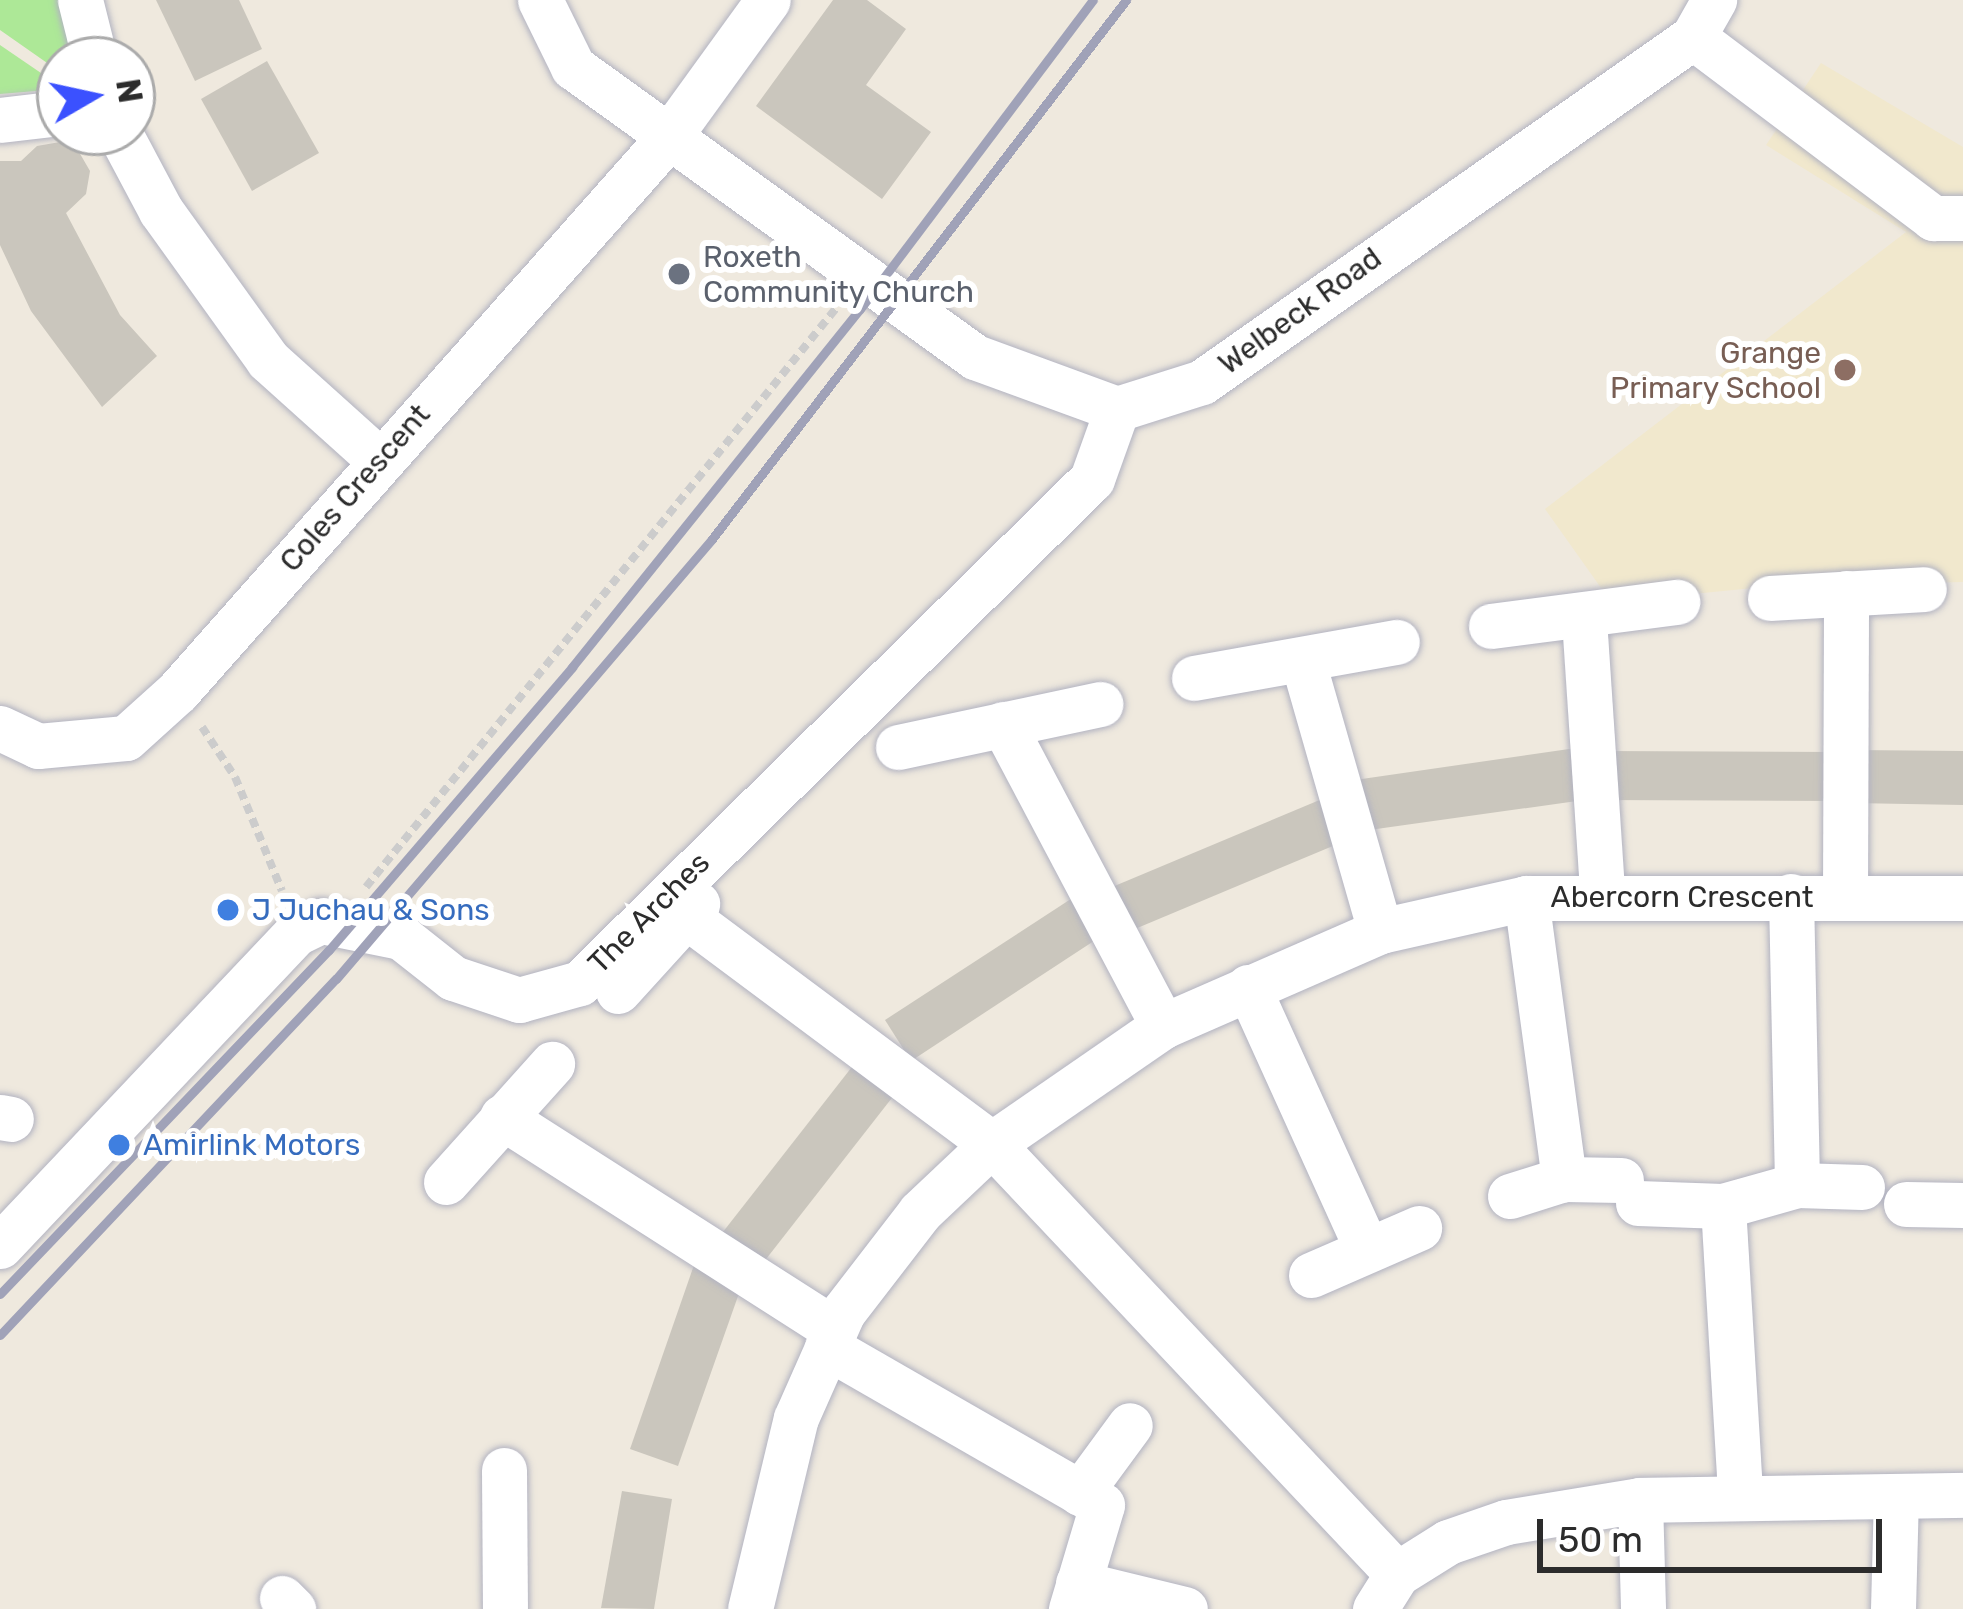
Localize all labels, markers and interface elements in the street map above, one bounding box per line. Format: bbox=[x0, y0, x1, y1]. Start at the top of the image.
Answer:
north arrow bbox=[36, 36, 156, 156]
text: N bbox=[108, 76, 150, 106]
place label: Roxeth Community Church bbox=[703, 239, 975, 310]
street label: Welbeck Road bbox=[1212, 240, 1388, 382]
marker: Roxeth Community Church bbox=[666, 261, 692, 287]
place label: Grange Primary School bbox=[1609, 335, 1821, 406]
marker: Grange Primary School bbox=[1832, 357, 1858, 383]
street label: Coles Crescent bbox=[272, 397, 438, 579]
street label: The Arches bbox=[581, 845, 717, 981]
street label: Abercorn Crescent bbox=[1551, 879, 1813, 915]
place label: J Juchau & Sons bbox=[252, 892, 490, 928]
marker: J Juchau & Sons bbox=[215, 897, 241, 923]
place label: Amirlink Motors bbox=[143, 1127, 361, 1163]
marker: Amirlink Motors bbox=[106, 1132, 132, 1158]
scale bar bbox=[1543, 1495, 1888, 1569]
text: 50 m bbox=[1558, 1518, 1643, 1561]

